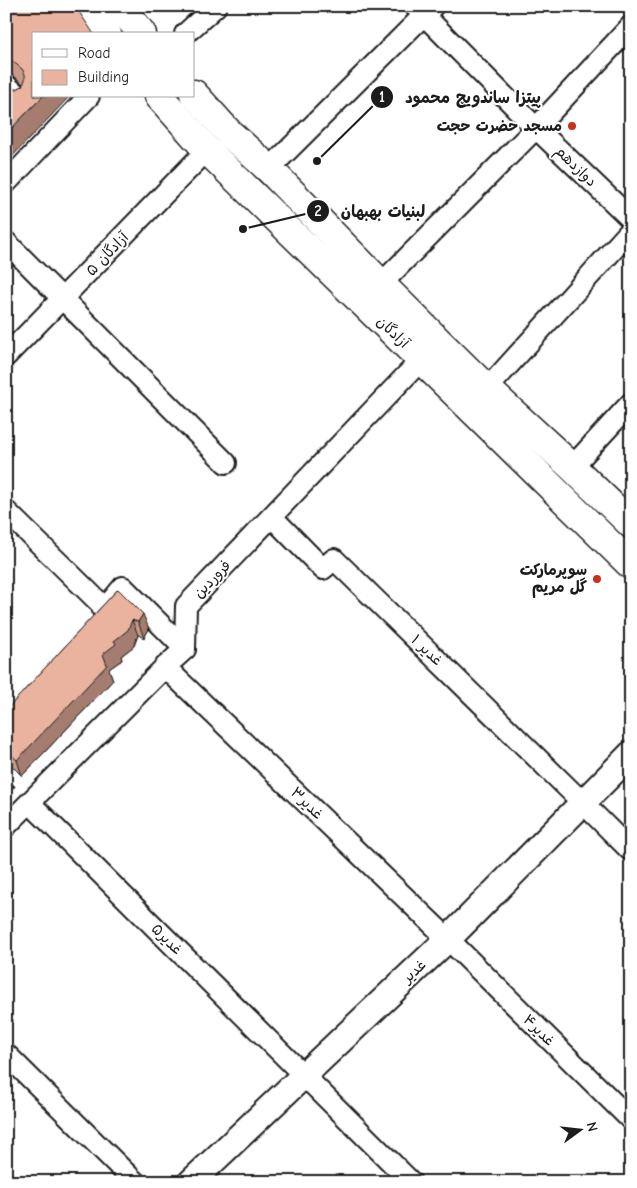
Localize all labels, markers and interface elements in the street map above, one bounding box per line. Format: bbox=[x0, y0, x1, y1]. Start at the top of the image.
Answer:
legend bbox=[32, 32, 195, 98]
text: Road bbox=[78, 44, 110, 62]
text: Building bbox=[78, 68, 129, 86]
callout: پیتزا ساندویچ محمود bbox=[370, 82, 550, 113]
text: 1 bbox=[379, 88, 385, 106]
text: پیتزا ساندویچ محمود bbox=[405, 89, 541, 108]
place label: مسجد حضرت حجت bbox=[437, 117, 562, 135]
marker: مسجد حضرت حجت bbox=[566, 120, 578, 132]
street label: دوازدهم bbox=[550, 142, 601, 192]
callout: لبنیات بهبهان bbox=[306, 196, 435, 227]
text: 2 bbox=[314, 202, 322, 220]
text: لبنیات بهبهان bbox=[341, 203, 426, 221]
street label: آزادگان ۵ bbox=[82, 227, 133, 280]
street label: آزادگان bbox=[373, 312, 414, 353]
street label: فروردین bbox=[190, 556, 234, 602]
place label: سوپرمارکت گل مریم bbox=[520, 561, 587, 598]
marker: سوپرمارکت گل مریم bbox=[591, 573, 603, 585]
street label: غدیر ۱ bbox=[408, 631, 446, 669]
street label: غدیر۳ bbox=[287, 783, 327, 823]
street label: غدیر۵ bbox=[148, 920, 186, 958]
street label: غدیر bbox=[397, 955, 430, 988]
street label: غدیر۴ bbox=[519, 1010, 559, 1050]
north arrow bbox=[554, 1106, 604, 1156]
text: N bbox=[583, 1120, 601, 1133]

